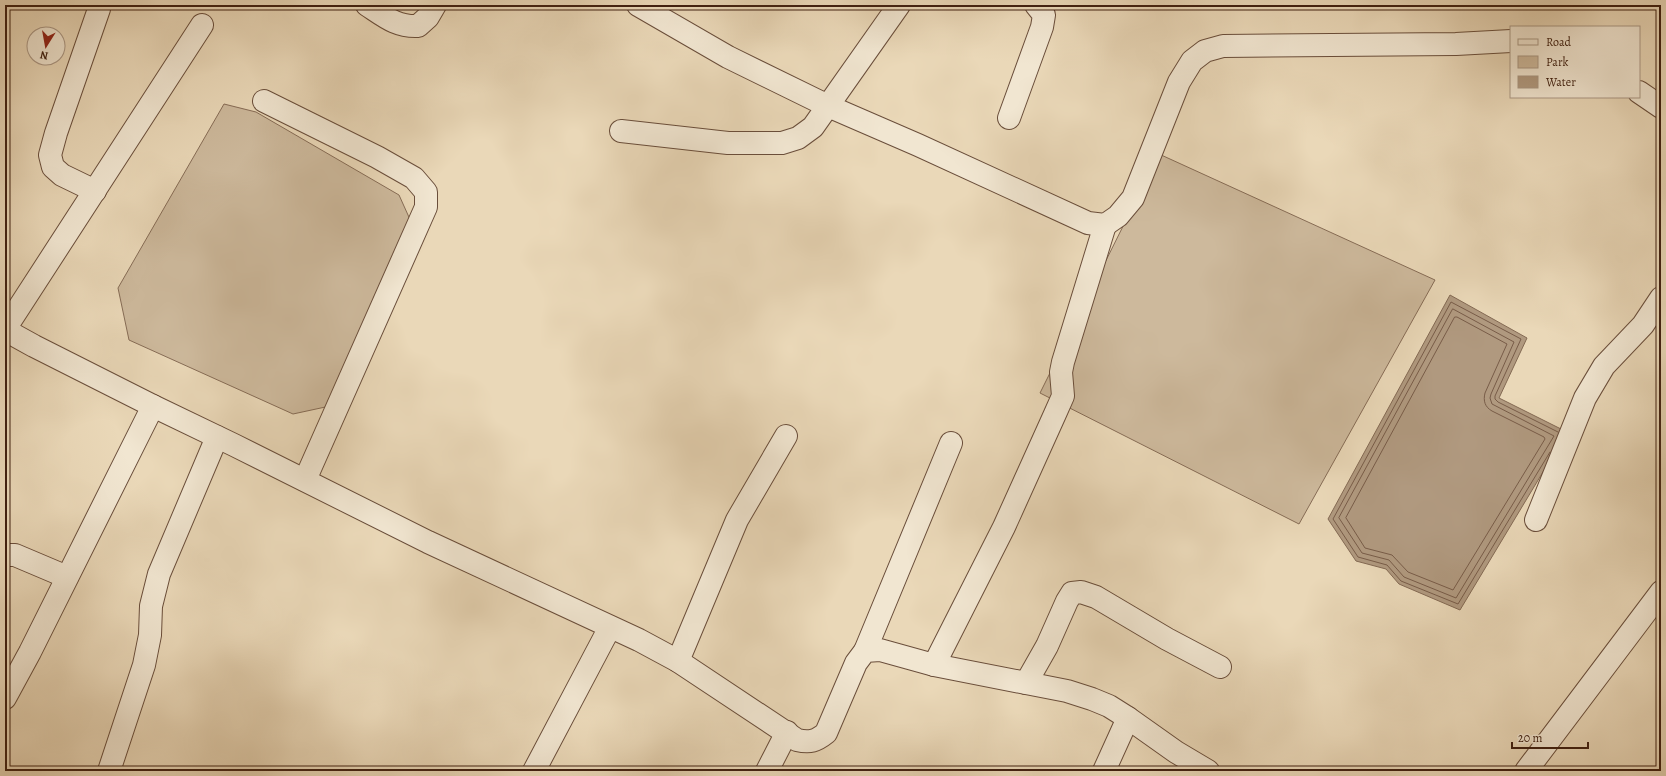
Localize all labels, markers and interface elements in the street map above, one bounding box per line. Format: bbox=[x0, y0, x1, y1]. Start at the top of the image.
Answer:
north arrow bbox=[26, 26, 66, 66]
legend bbox=[1510, 26, 1640, 98]
text: Road bbox=[1546, 34, 1572, 50]
text: N bbox=[39, 47, 50, 63]
text: Park bbox=[1546, 54, 1569, 70]
text: Water bbox=[1545, 74, 1576, 90]
scale bar bbox=[1512, 724, 1588, 750]
text: 20 m bbox=[1518, 730, 1542, 746]

